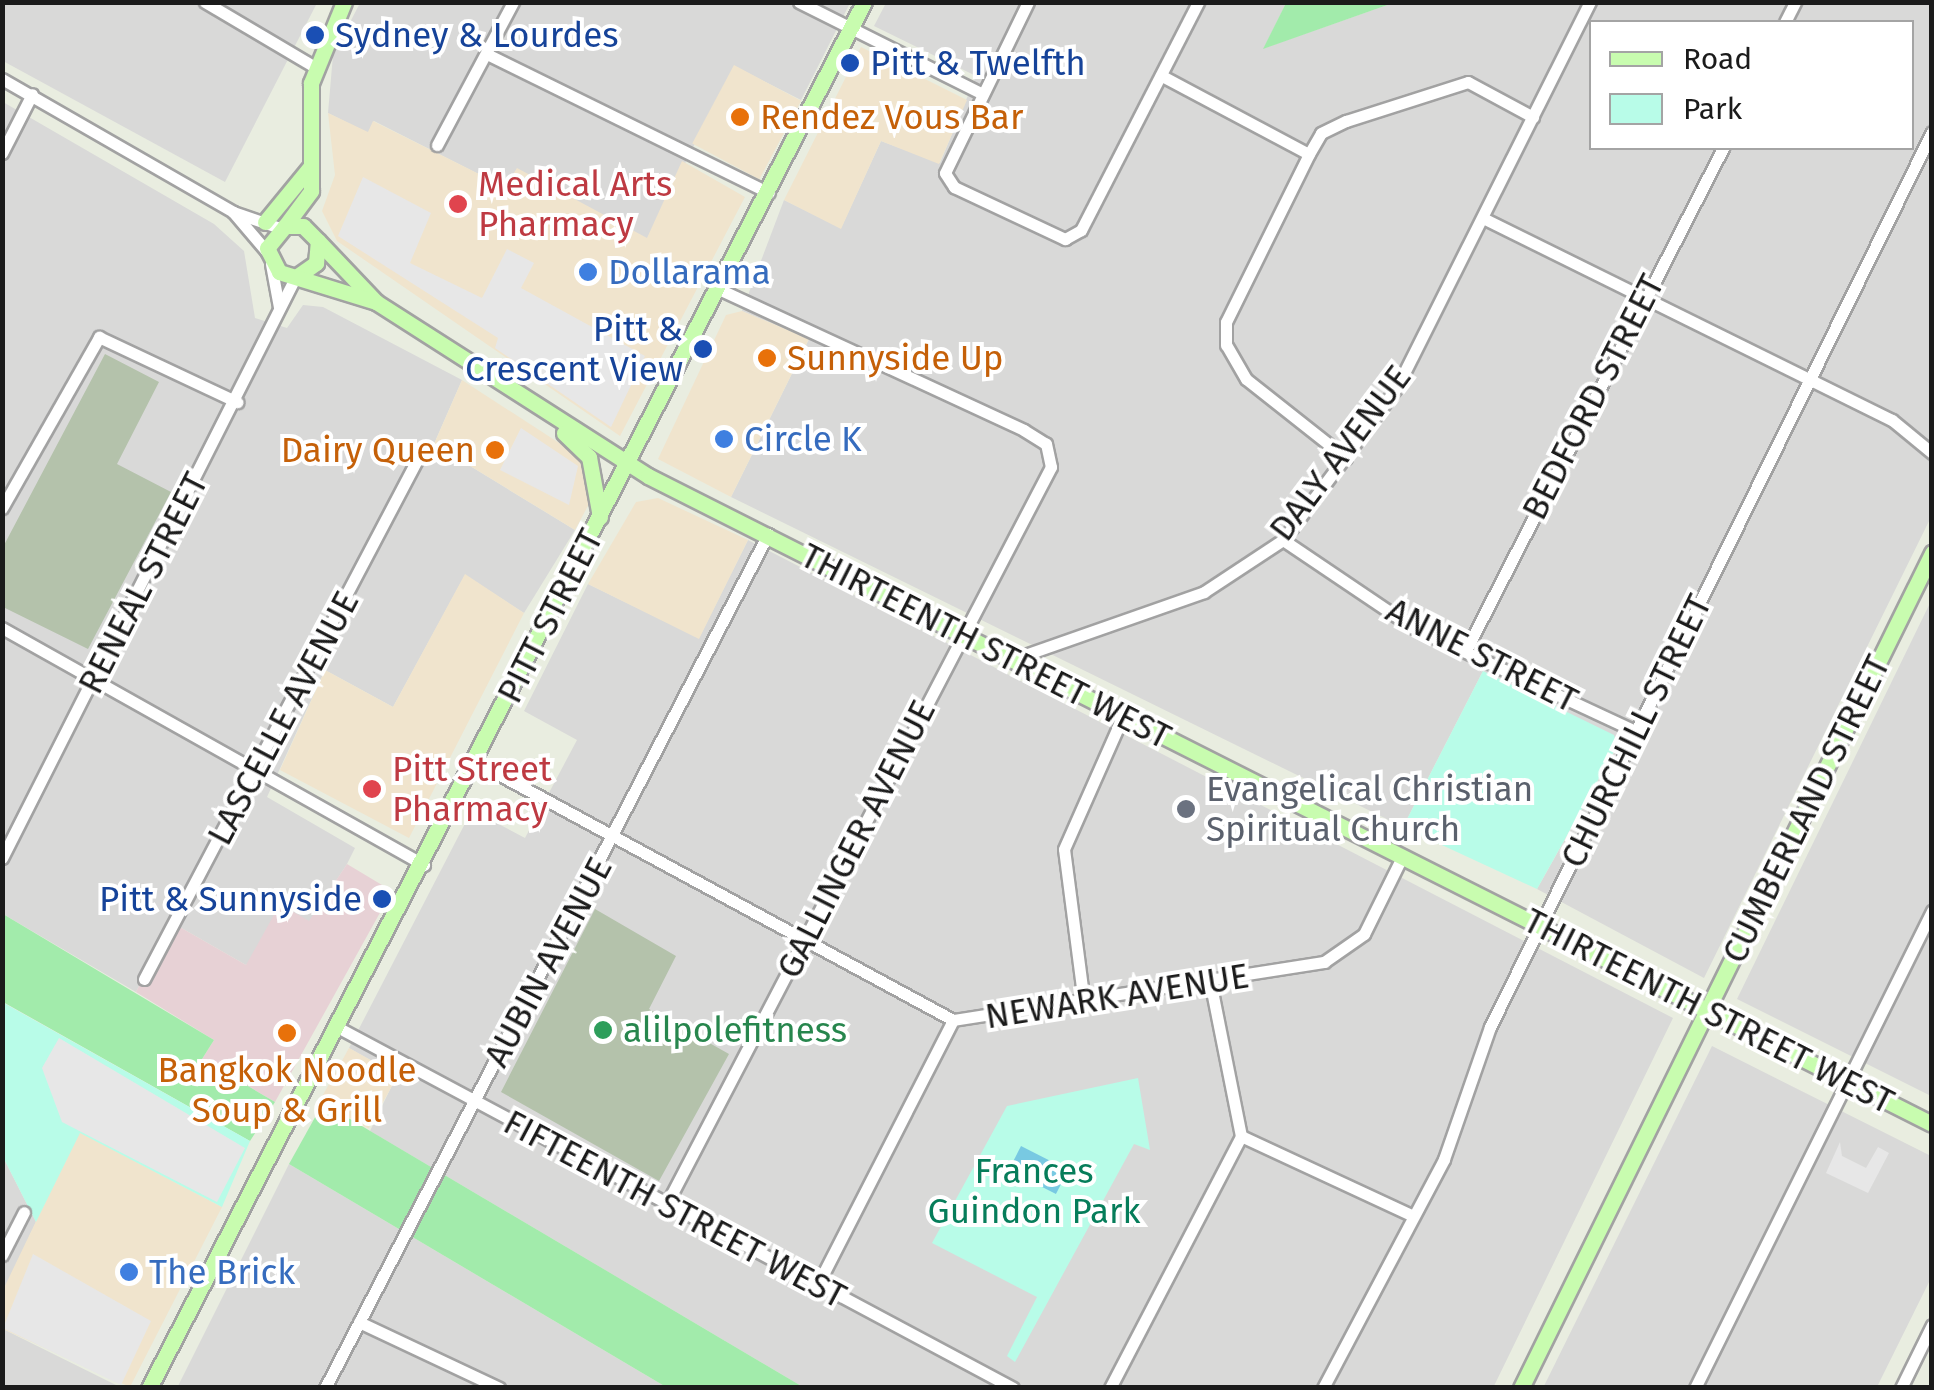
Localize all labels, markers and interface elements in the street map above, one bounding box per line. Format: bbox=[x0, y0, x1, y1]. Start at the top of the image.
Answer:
place label: Sydney & Lourdes bbox=[335, 14, 619, 56]
legend bbox=[1589, 20, 1914, 150]
marker: Sydney & Lourdes bbox=[304, 24, 326, 46]
text: Road bbox=[1683, 41, 1752, 77]
place label: Pitt & Twelfth bbox=[870, 42, 1086, 84]
marker: Pitt & Twelfth bbox=[839, 52, 861, 74]
text: Park bbox=[1683, 91, 1742, 127]
place label: Rendez Vous Bar bbox=[760, 96, 1023, 138]
marker: Rendez Vous Bar bbox=[729, 106, 751, 128]
place label: Medical Arts Pharmacy bbox=[478, 163, 672, 245]
marker: Medical Arts Pharmacy bbox=[447, 193, 469, 215]
place label: Dollarama bbox=[608, 251, 771, 293]
marker: Dollarama bbox=[577, 261, 599, 283]
street label: BEDFORD STREET bbox=[1513, 267, 1673, 527]
place label: Pitt & Crescent View bbox=[465, 308, 683, 390]
place label: Sunnyside Up bbox=[787, 337, 1004, 379]
marker: Pitt & Crescent View bbox=[692, 338, 714, 360]
marker: Sunnyside Up bbox=[756, 347, 778, 369]
street label: DALY AVENUE bbox=[1260, 357, 1420, 549]
place label: Circle K bbox=[744, 418, 862, 460]
marker: Circle K bbox=[713, 428, 735, 450]
place label: Dairy Queen bbox=[281, 429, 475, 471]
marker: Dairy Queen bbox=[484, 439, 506, 461]
street label: RENEAL STREET bbox=[69, 465, 217, 701]
street label: PITT STREET bbox=[488, 522, 612, 710]
street label: THIRTEENTH STREET WEST bbox=[794, 534, 1178, 758]
street label: LASCELLE AVENUE bbox=[198, 584, 368, 852]
street label: CHURCHILL STREET bbox=[1552, 588, 1720, 874]
street label: ANNE STREET bbox=[1379, 589, 1585, 721]
street label: CUMBERLAND STREET bbox=[1713, 648, 1899, 970]
street label: GALLINGER AVENUE bbox=[768, 693, 944, 985]
place label: Pitt Street Pharmacy bbox=[392, 748, 552, 830]
place label: Evangelical Christian Spiritual Church bbox=[1206, 768, 1533, 850]
marker: Pitt Street Pharmacy bbox=[361, 778, 383, 800]
marker: Evangelical Christian Spiritual Church bbox=[1175, 798, 1197, 820]
street label: AUBIN AVENUE bbox=[475, 850, 621, 1074]
place label: Pitt & Sunnyside bbox=[99, 878, 362, 920]
marker: Pitt & Sunnyside bbox=[371, 888, 393, 910]
street label: THIRTEENTH STREET WEST bbox=[1517, 899, 1901, 1123]
street label: NEWARK AVENUE bbox=[982, 954, 1252, 1038]
place label: alilpolefitness bbox=[623, 1009, 847, 1051]
marker: alilpolefitness bbox=[592, 1019, 614, 1041]
marker: Bangkok Noodle Soup & Grill bbox=[276, 1022, 298, 1044]
place label: Bangkok Noodle Soup & Grill bbox=[157, 1049, 417, 1131]
street label: FIFTEENTH STREET WEST bbox=[497, 1101, 853, 1317]
park label: Frances Guindon Park bbox=[928, 1150, 1140, 1232]
place label: The Brick bbox=[149, 1251, 295, 1293]
marker: The Brick bbox=[118, 1261, 140, 1283]

